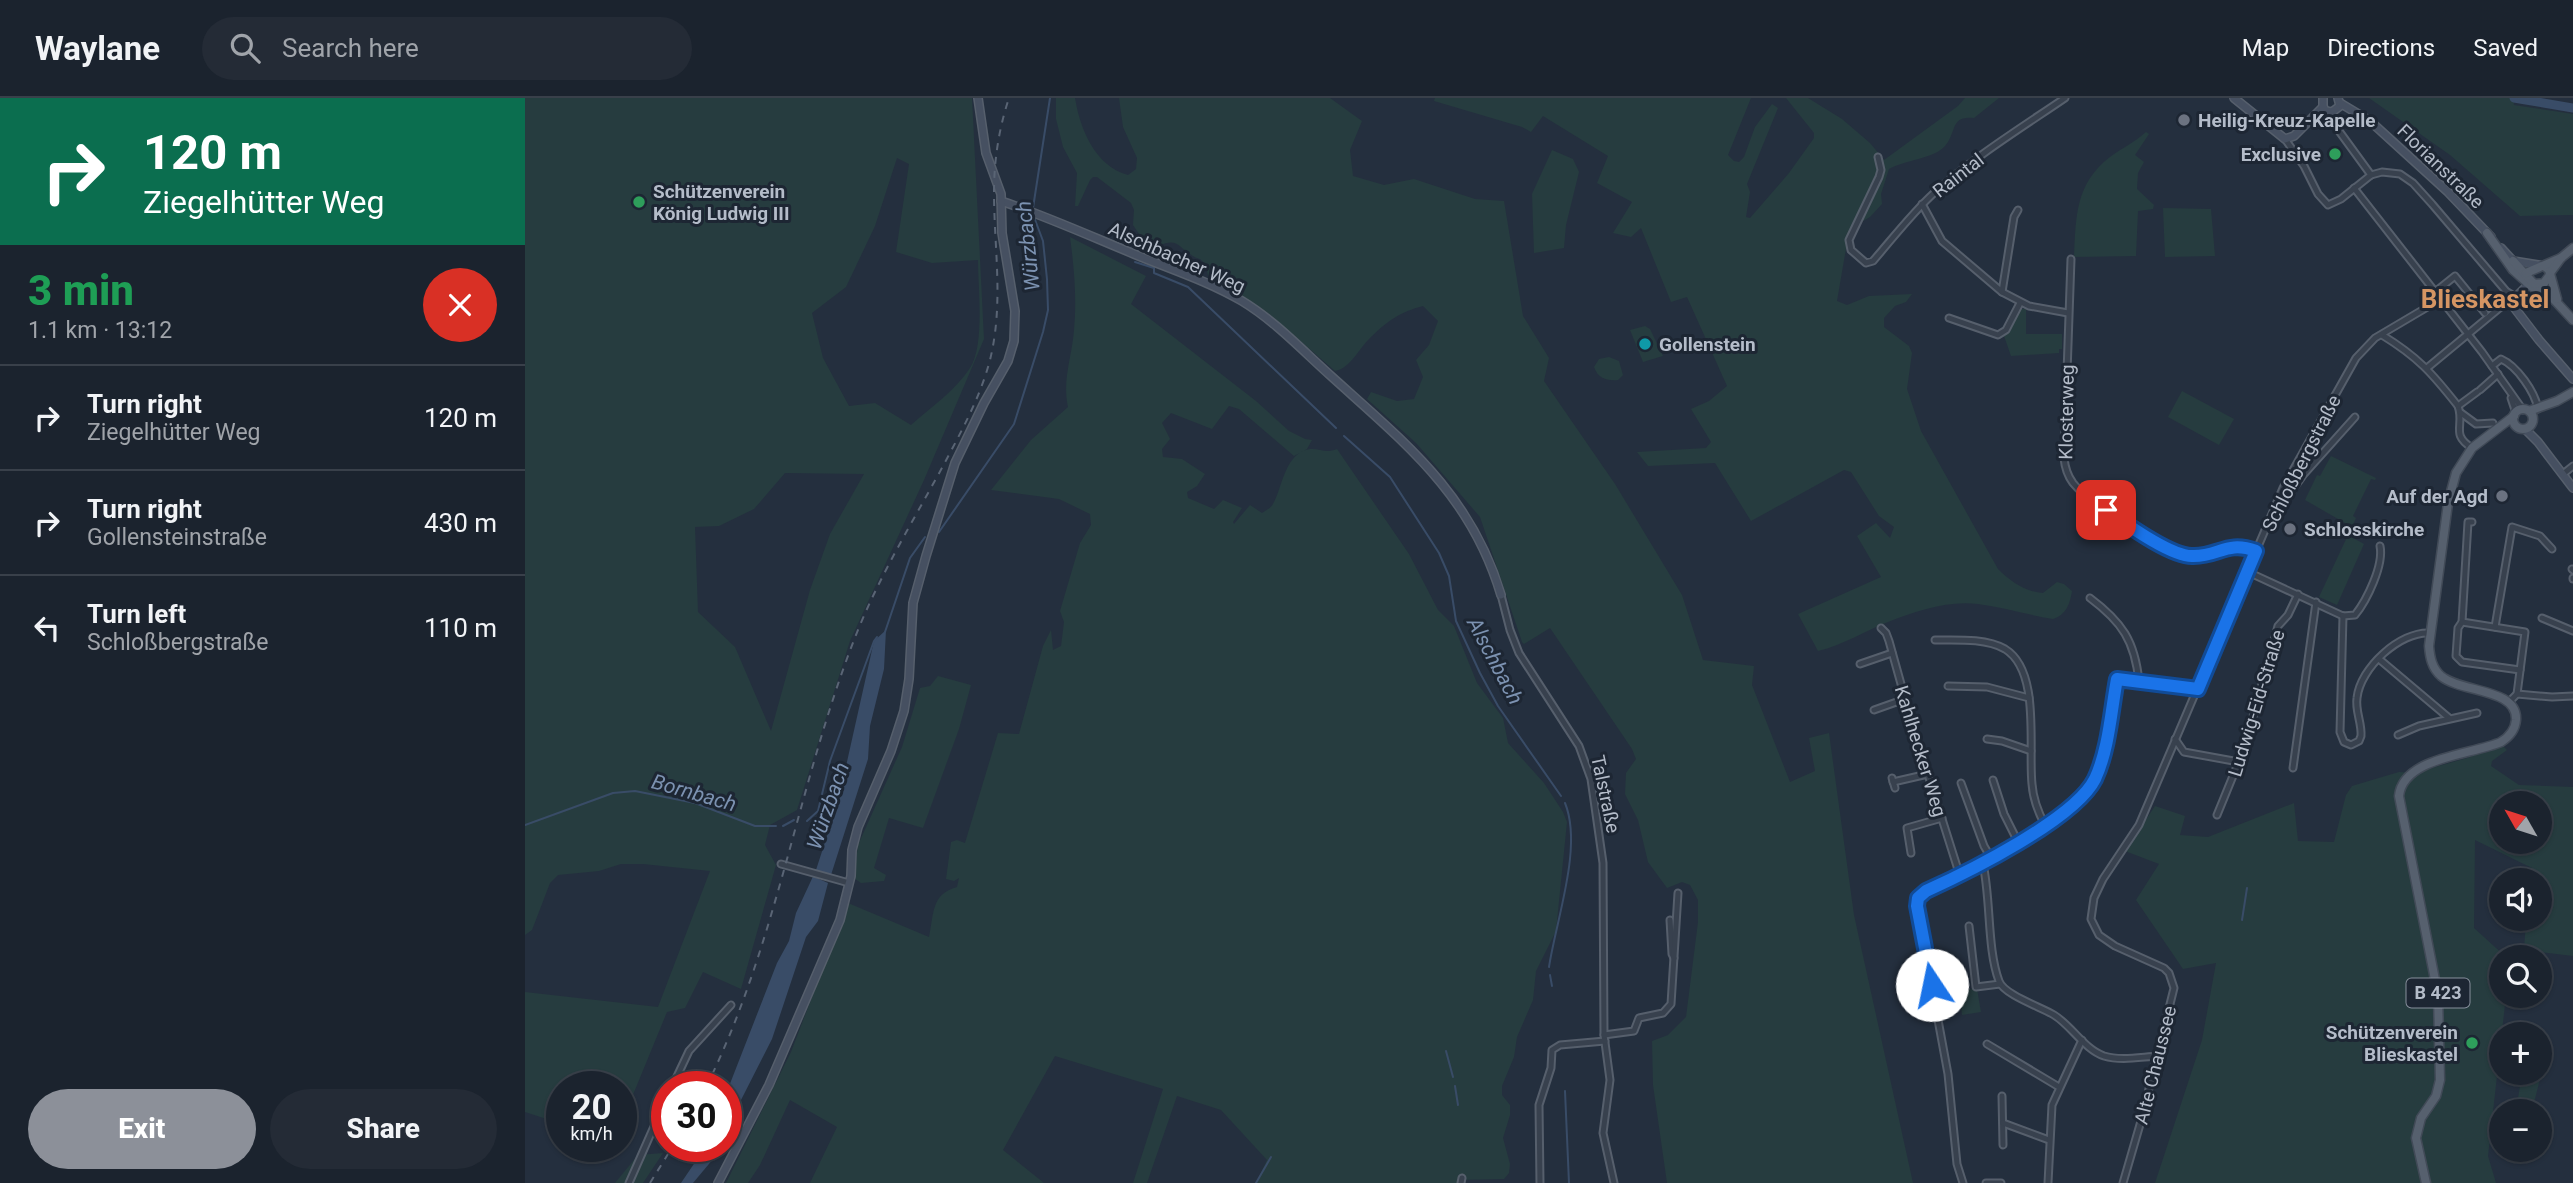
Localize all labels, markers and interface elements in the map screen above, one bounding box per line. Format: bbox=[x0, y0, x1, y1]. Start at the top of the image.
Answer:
search box bbox=[202, 17, 692, 80]
text: Waylane bbox=[35, 29, 160, 68]
icon: search bbox=[226, 29, 264, 67]
text: Search here bbox=[282, 33, 419, 63]
text: Map bbox=[2242, 34, 2289, 62]
text: Directions bbox=[2327, 34, 2435, 62]
text: Saved bbox=[2473, 34, 2538, 62]
place label: Heilig-Kreuz-Kapelle bbox=[2198, 109, 2376, 132]
marker: Heilig-Kreuz-Kapelle bbox=[2176, 112, 2192, 128]
street label: Florianstraße bbox=[2393, 119, 2489, 213]
text: 120 m bbox=[143, 124, 282, 181]
icon: right bbox=[28, 126, 119, 217]
place label: Exclusive bbox=[2241, 143, 2321, 166]
marker: Exclusive bbox=[2327, 146, 2343, 162]
street label: Raintal bbox=[1928, 148, 1988, 202]
place label: Schützenverein König Ludwig III bbox=[653, 180, 789, 225]
text: Ziegelhütter Weg bbox=[143, 183, 384, 221]
marker: Schützenverein König Ludwig III bbox=[631, 194, 647, 210]
water label: Würzbach bbox=[1011, 200, 1045, 292]
street label: Alschbacher Weg bbox=[1105, 217, 1249, 298]
text: 3 min bbox=[28, 266, 134, 315]
button: close bbox=[423, 268, 497, 342]
district label: Blieskastel bbox=[2421, 284, 2549, 314]
text: 1.1 km · 13:12 bbox=[28, 317, 172, 344]
place label: Gollenstein bbox=[1659, 333, 1756, 356]
marker: Gollenstein bbox=[1637, 336, 1653, 352]
street label: Klosterweg bbox=[2054, 364, 2079, 460]
text: Turn right bbox=[87, 389, 202, 419]
street label: Schloßbergstraße bbox=[2257, 391, 2346, 535]
icon: right bbox=[28, 399, 66, 437]
text: 120 m bbox=[424, 403, 497, 433]
text: Ziegelhütter Weg bbox=[87, 419, 261, 446]
pin bbox=[2076, 480, 2136, 540]
place label: Auf der Agd bbox=[2386, 485, 2488, 508]
marker: Auf der Agd bbox=[2494, 488, 2510, 504]
icon: arrive bbox=[2087, 491, 2125, 529]
text: Turn right bbox=[87, 494, 202, 524]
icon: right bbox=[28, 504, 66, 542]
text: 430 m bbox=[424, 508, 497, 538]
place label: Schlosskirche bbox=[2304, 518, 2424, 541]
marker: Schlosskirche bbox=[2282, 521, 2298, 537]
text: Gollensteinstraße bbox=[87, 524, 267, 551]
text: Turn left bbox=[87, 599, 186, 629]
icon: left bbox=[28, 609, 66, 647]
text: 110 m bbox=[424, 613, 497, 643]
water label: Alschbach bbox=[1462, 613, 1528, 709]
street label: Ludwig-Eid-Straße bbox=[2223, 627, 2290, 779]
text: Schloßbergstraße bbox=[87, 629, 268, 656]
street label: Kahlhecker Weg bbox=[1890, 683, 1951, 819]
street label: Talstraße bbox=[1586, 753, 1625, 835]
water label: Würzbach bbox=[802, 759, 854, 853]
water label: Bornbach bbox=[649, 769, 739, 817]
north arrow bbox=[2489, 791, 2551, 854]
map controls bbox=[2489, 791, 2552, 1162]
button: sound bbox=[2489, 868, 2552, 931]
button: search bbox=[2489, 945, 2552, 1008]
position arrow bbox=[1895, 948, 1969, 1022]
road number: B 423 bbox=[2407, 978, 2469, 1008]
street label: Alte Chaussee bbox=[2130, 1003, 2181, 1127]
place label: Schützenverein Blieskastel bbox=[2326, 1021, 2458, 1066]
button: + bbox=[2489, 1022, 2552, 1085]
marker: Schützenverein Blieskastel bbox=[2464, 1035, 2480, 1051]
speed limit sign: 30 bbox=[651, 1071, 742, 1162]
text: 20 bbox=[571, 1087, 612, 1128]
button: Exit bbox=[28, 1089, 256, 1169]
button: Share bbox=[270, 1089, 497, 1169]
button: − bbox=[2489, 1099, 2552, 1162]
text: km/h bbox=[570, 1123, 613, 1144]

